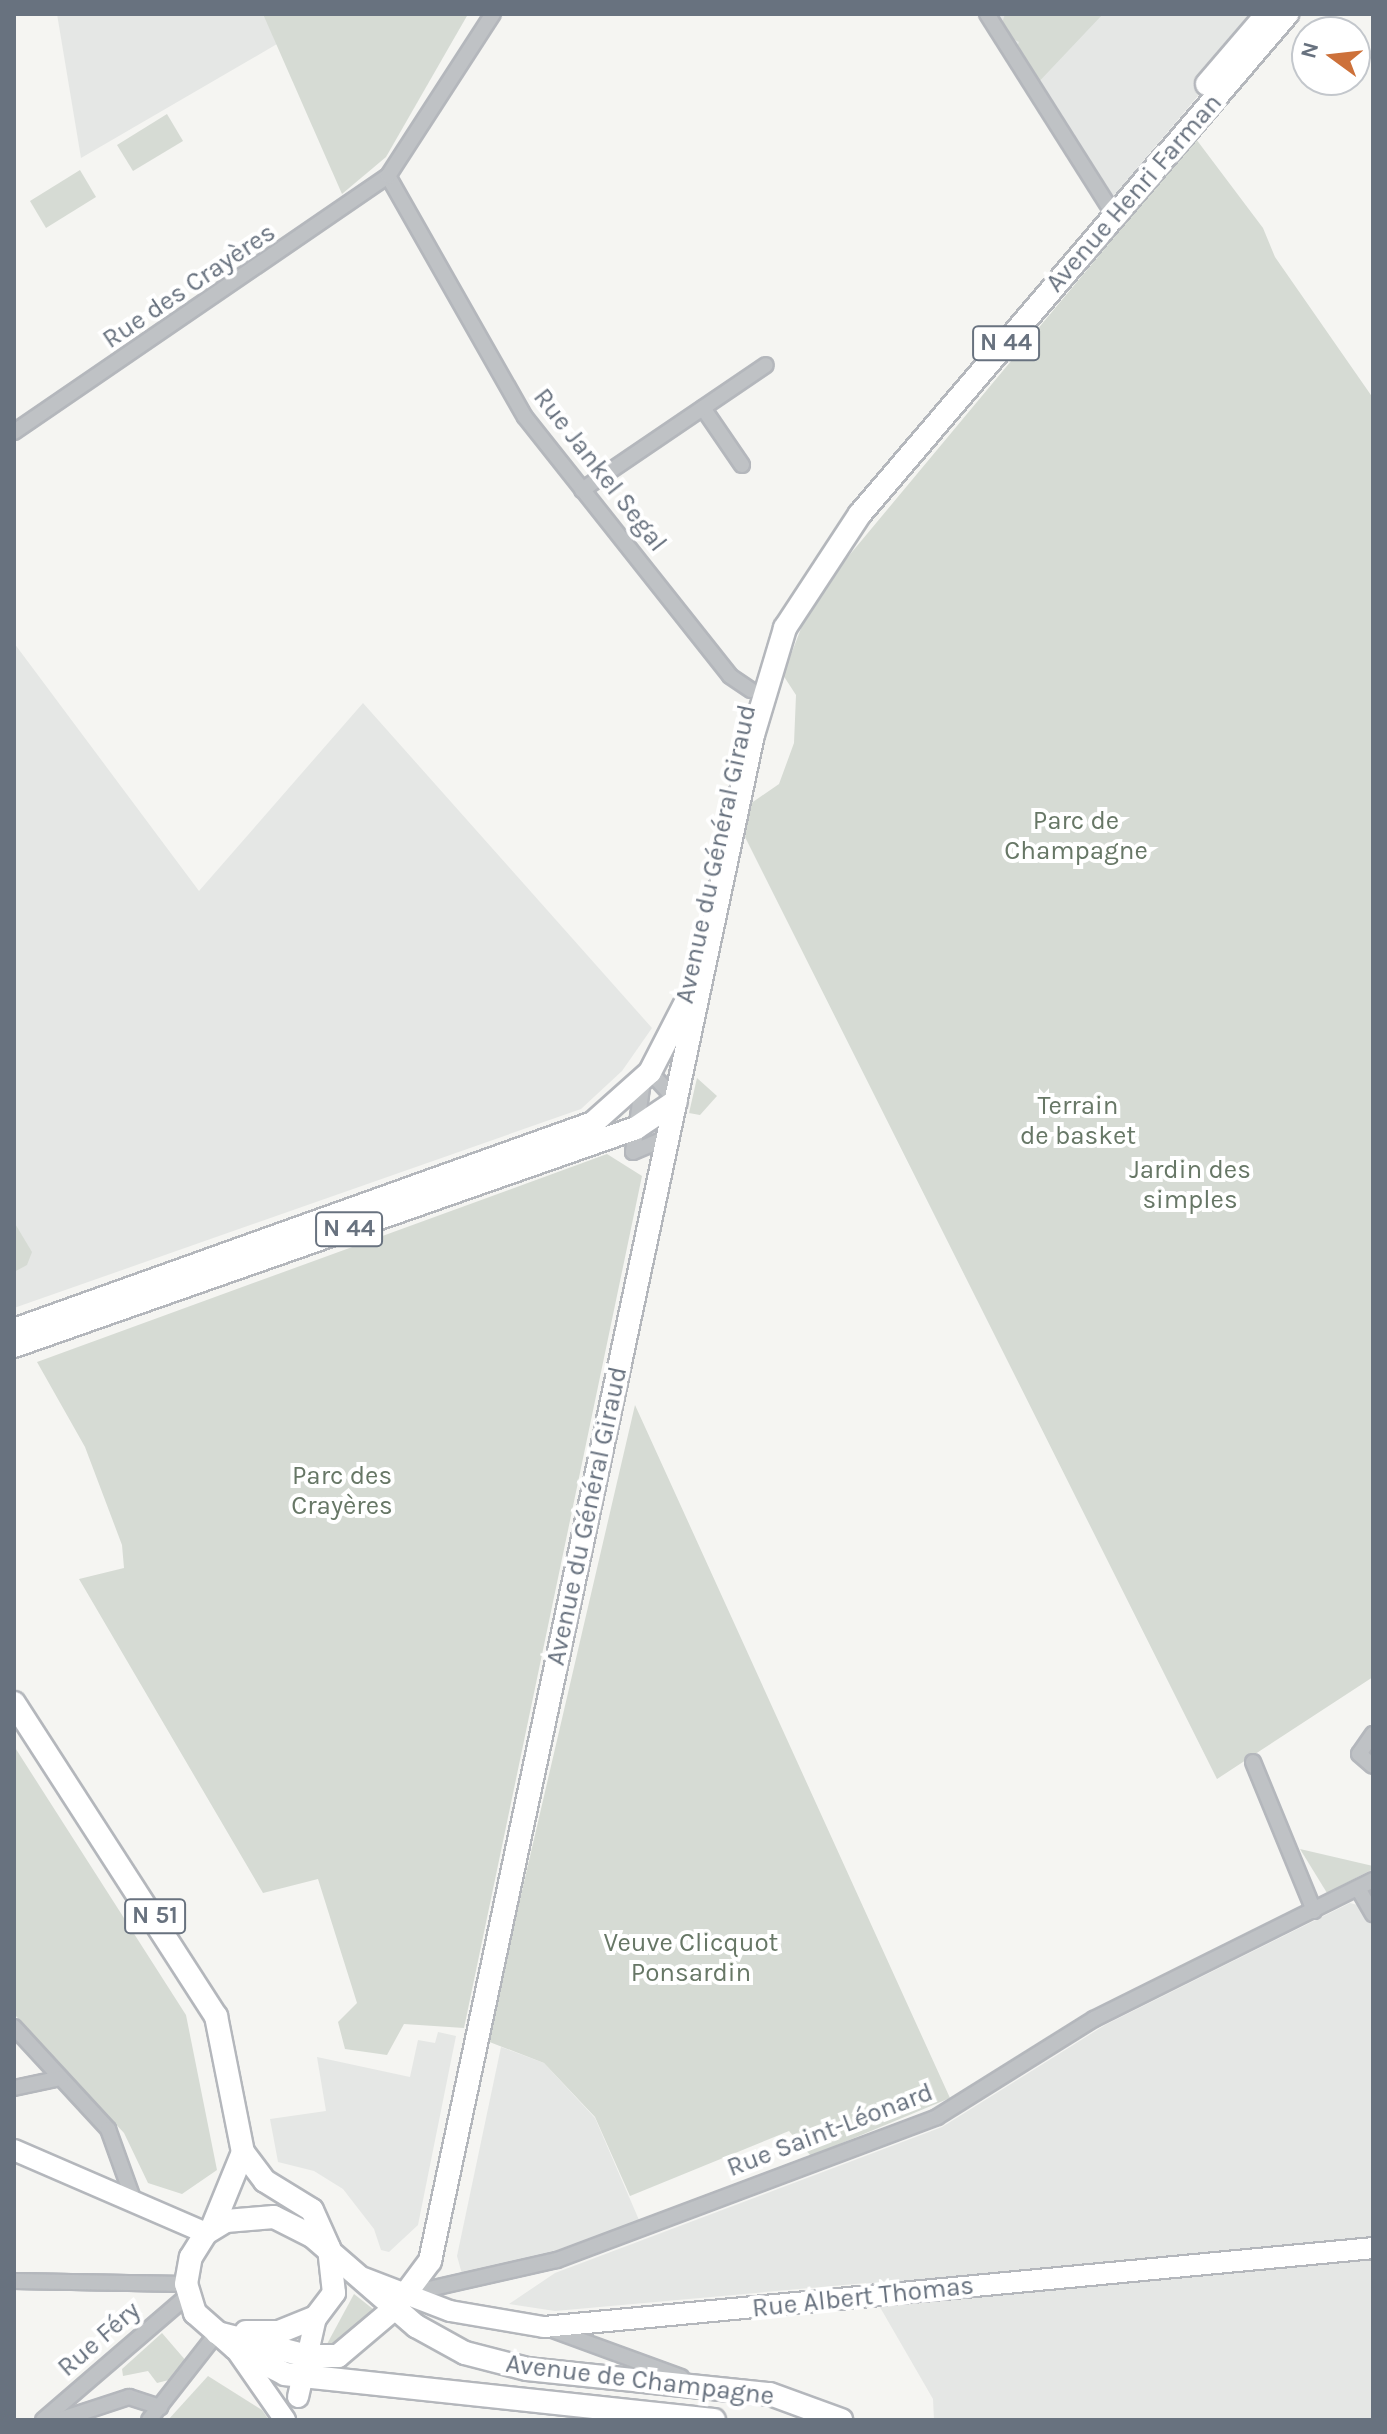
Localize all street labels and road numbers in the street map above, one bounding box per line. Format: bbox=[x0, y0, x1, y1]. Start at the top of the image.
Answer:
street label: Avenue Henri Farman bbox=[1039, 87, 1229, 299]
street label: Rue des Crayères bbox=[97, 217, 281, 355]
road number: N 44 bbox=[972, 323, 1040, 363]
street label: Rue Jankel Segal bbox=[527, 382, 673, 558]
street label: Avenue du Général Giraud bbox=[669, 702, 763, 1006]
road number: N 44 bbox=[315, 1209, 383, 1249]
street label: Avenue du Général Giraud bbox=[540, 1364, 634, 1668]
road number: N 51 bbox=[123, 1896, 187, 1936]
street label: Rue Saint-Léonard bbox=[723, 2076, 937, 2184]
street label: Rue Albert Thomas bbox=[751, 2270, 975, 2324]
street label: Rue Féry bbox=[51, 2295, 147, 2383]
street label: Avenue de Champagne bbox=[504, 2348, 776, 2412]

